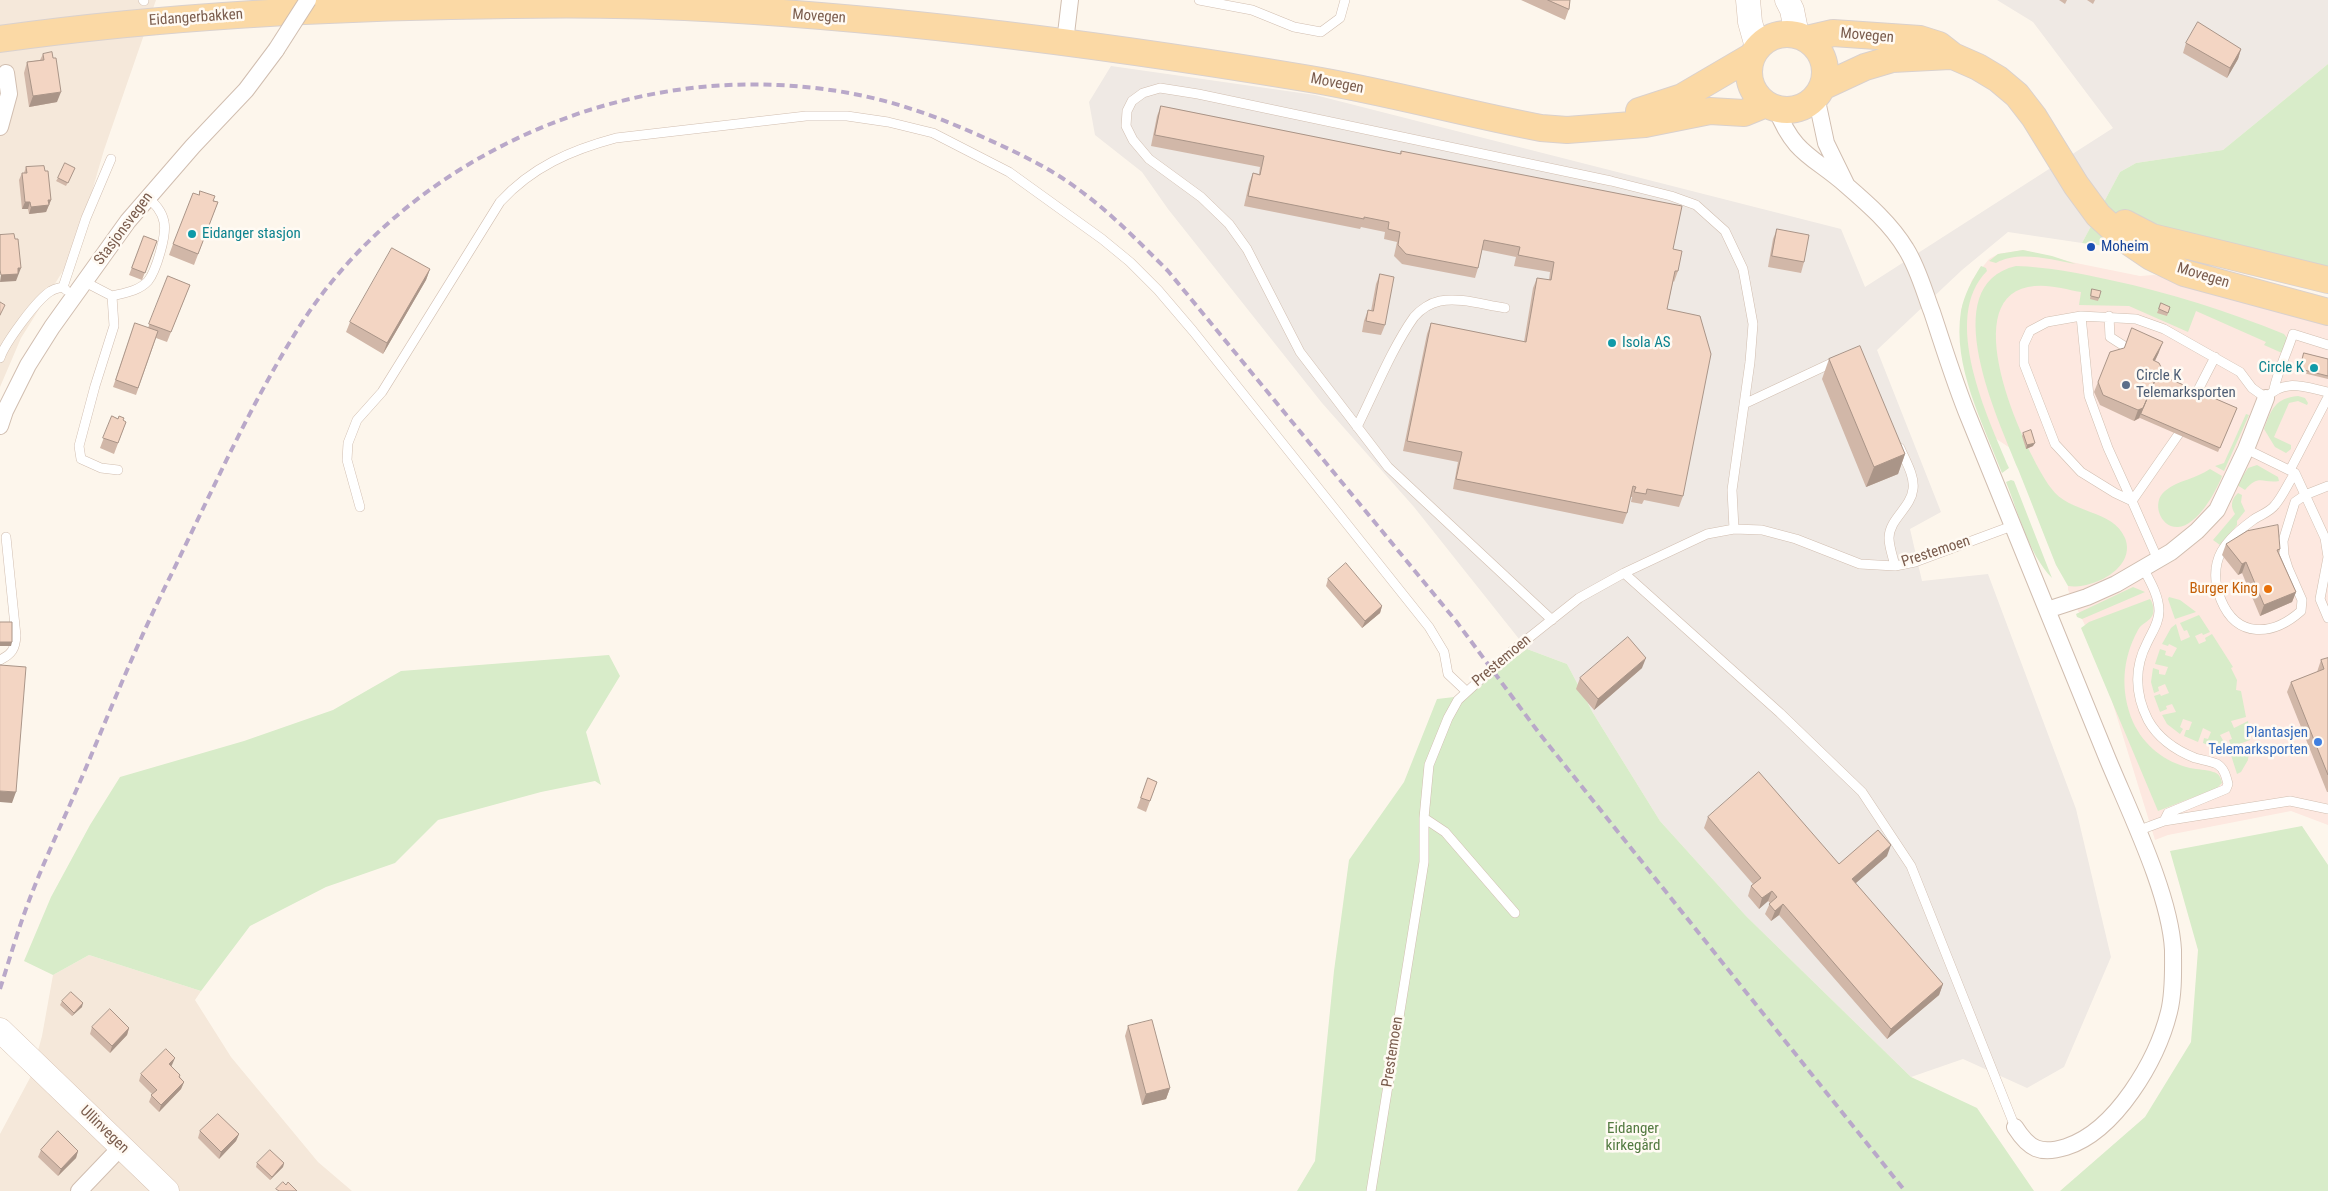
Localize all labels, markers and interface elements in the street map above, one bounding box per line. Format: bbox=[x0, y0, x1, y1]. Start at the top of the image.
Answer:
street label: Eidangerbakken bbox=[148, 6, 244, 30]
street label: Movegen bbox=[792, 6, 846, 28]
street label: Movegen bbox=[1839, 25, 1895, 47]
street label: Movegen bbox=[1309, 70, 1365, 98]
street label: Stasjonsvegen bbox=[91, 189, 157, 269]
place label: Eidanger stasjon bbox=[202, 225, 301, 243]
marker: Eidanger stasjon bbox=[186, 228, 198, 240]
place label: Moheim bbox=[2101, 238, 2149, 256]
marker: Moheim bbox=[2085, 241, 2097, 253]
street label: Movegen bbox=[2175, 260, 2231, 292]
place label: Isola AS bbox=[1622, 334, 1671, 352]
marker: Isola AS bbox=[1606, 337, 1618, 349]
place label: Circle K bbox=[2259, 359, 2304, 377]
marker: Circle K bbox=[2308, 362, 2320, 374]
place label: Circle K Telemarksporten bbox=[2136, 367, 2236, 402]
marker: Circle K Telemarksporten bbox=[2120, 379, 2132, 391]
street label: Prestemoen bbox=[1899, 532, 1973, 572]
place label: Burger King bbox=[2189, 580, 2258, 598]
marker: Burger King bbox=[2262, 583, 2274, 595]
street label: Prestemoen bbox=[1469, 631, 1535, 691]
place label: Plantasjen Telemarksporten bbox=[2208, 724, 2308, 759]
marker: Plantasjen Telemarksporten bbox=[2312, 736, 2324, 748]
street label: Prestemoen bbox=[1379, 1015, 1407, 1089]
street label: Ullinvegen bbox=[76, 1102, 132, 1158]
park label: Eidanger kirkegård bbox=[1606, 1120, 1660, 1155]

